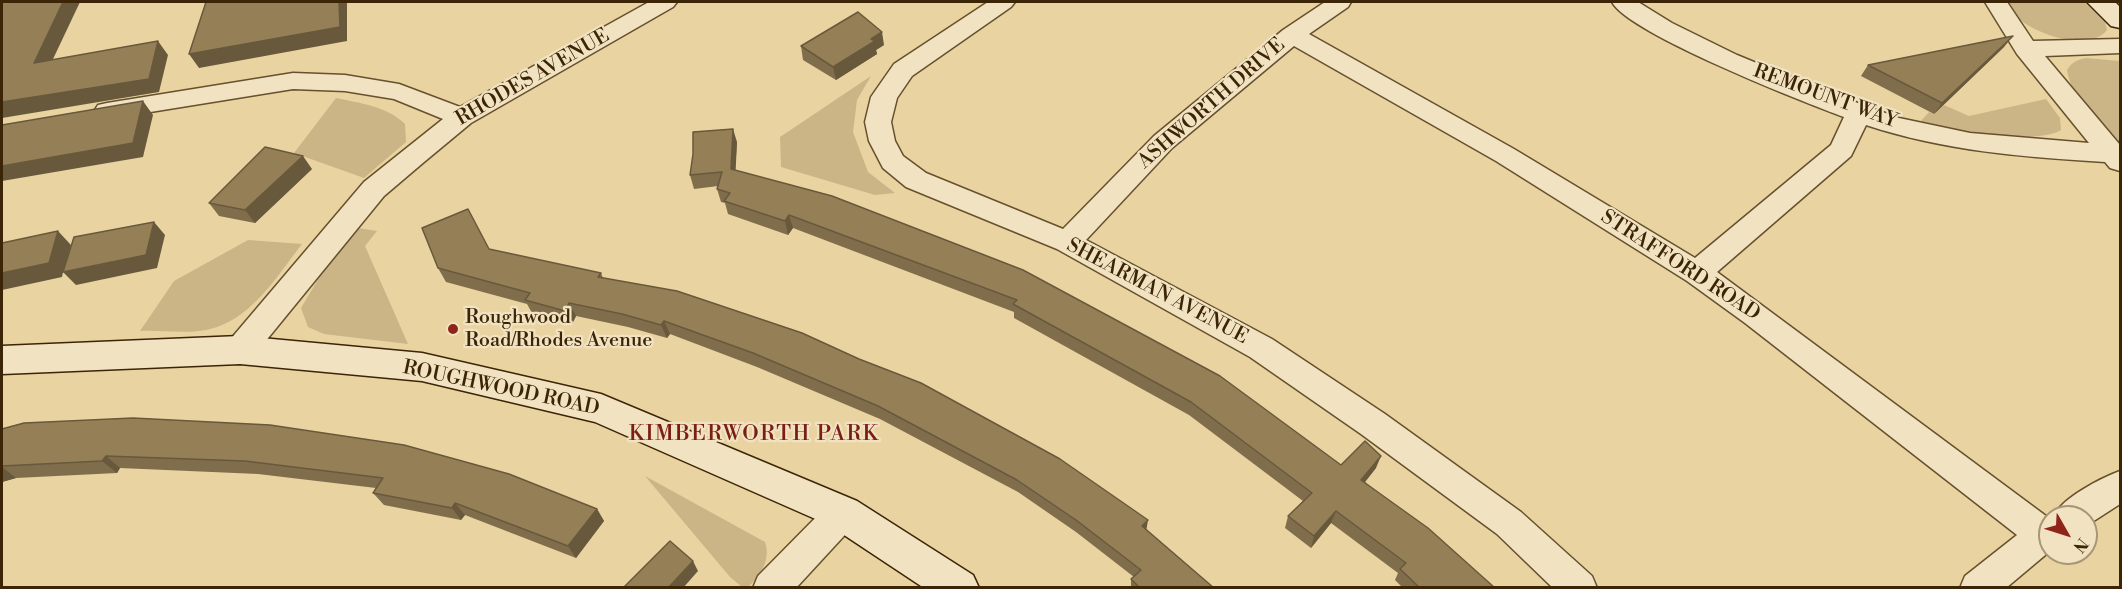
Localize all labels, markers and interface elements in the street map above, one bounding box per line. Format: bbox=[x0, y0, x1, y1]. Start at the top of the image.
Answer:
street label: RHODES AVENUE bbox=[452, 24, 614, 132]
street label: ASHWORTH DRIVE bbox=[1134, 34, 1290, 174]
street label: REMOUNT WAY bbox=[1750, 60, 1900, 134]
street label: STRAFFORD ROAD bbox=[1596, 205, 1764, 327]
street label: SHEARMAN AVENUE bbox=[1062, 234, 1252, 350]
place label: Roughwood Road/Rhodes Avenue bbox=[465, 306, 652, 353]
marker: Roughwood Road/Rhodes Avenue bbox=[446, 322, 460, 336]
street label: ROUGHWOOD ROAD bbox=[400, 356, 602, 422]
district label: KIMBERWORTH PARK bbox=[629, 422, 879, 448]
north arrow bbox=[2038, 505, 2098, 565]
text: N bbox=[2069, 534, 2092, 556]

